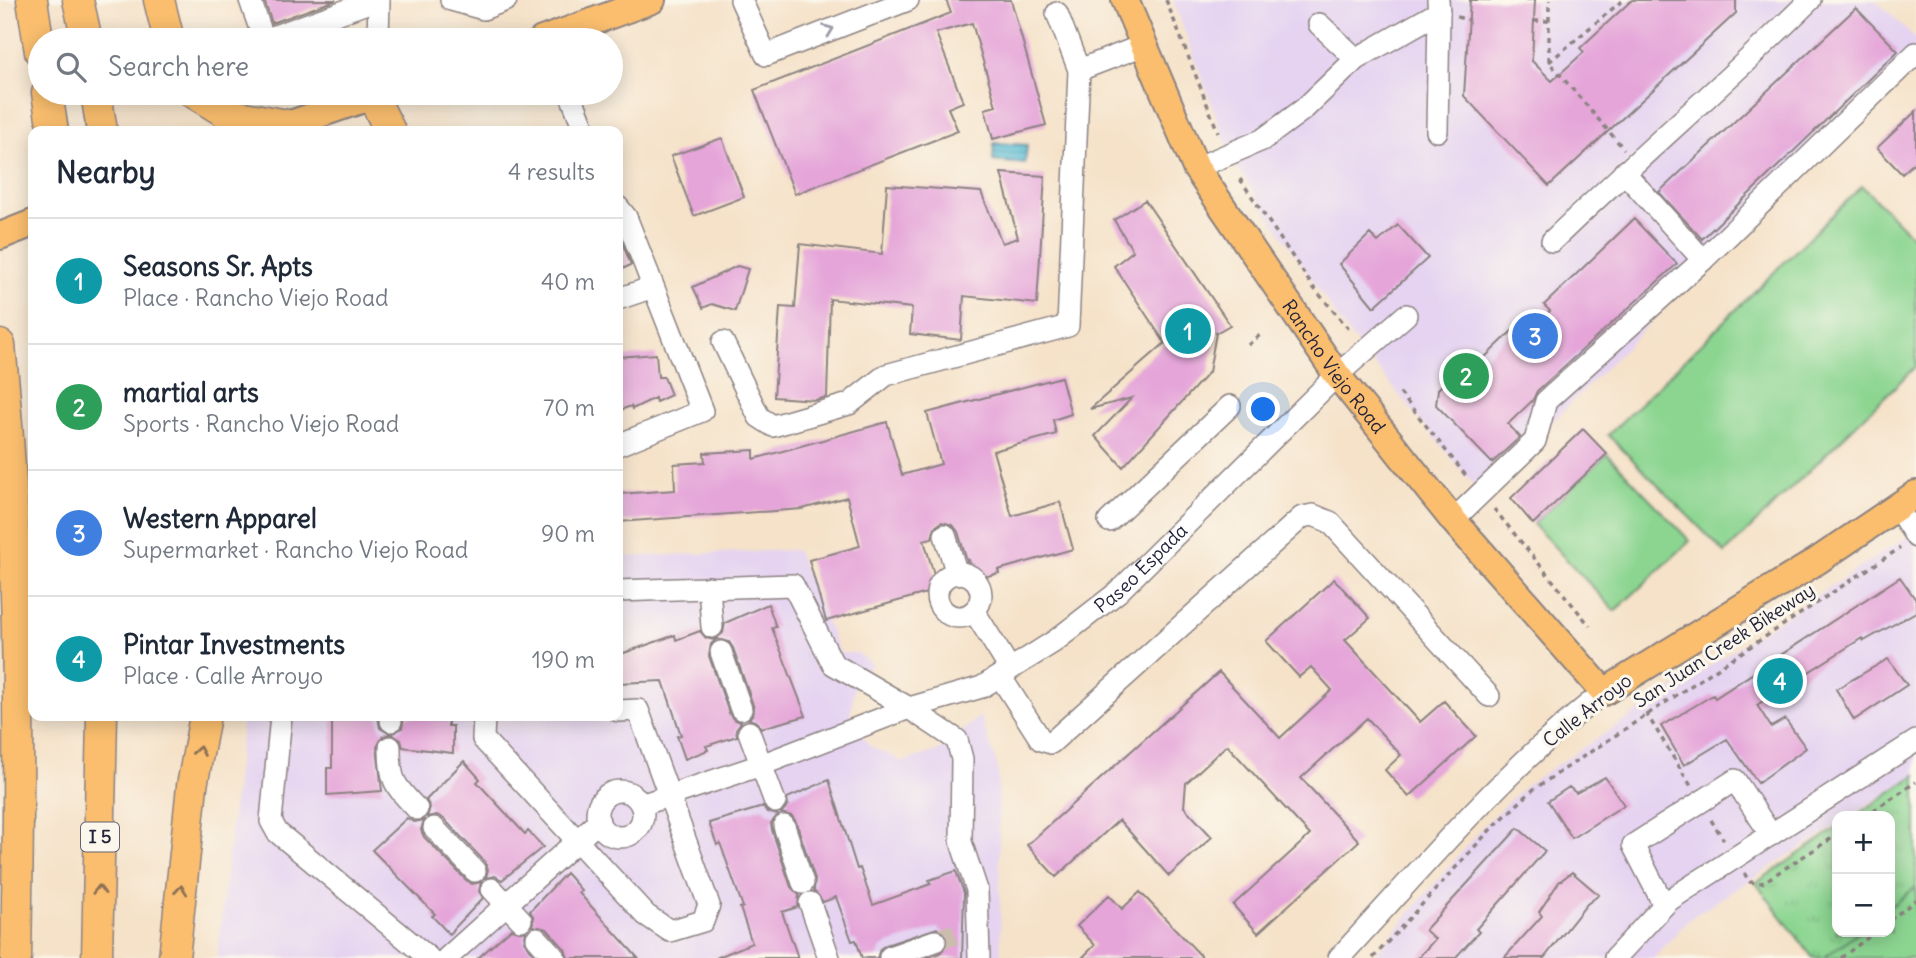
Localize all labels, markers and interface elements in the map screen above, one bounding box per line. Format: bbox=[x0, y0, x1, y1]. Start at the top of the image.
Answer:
one-way arrow bbox=[823, 25, 835, 39]
search box bbox=[28, 28, 623, 105]
icon: search bbox=[52, 48, 90, 86]
text: Search here bbox=[108, 50, 249, 83]
text: Nearby bbox=[56, 153, 156, 191]
text: 4 results bbox=[508, 157, 595, 186]
text: Seasons Sr. Apts bbox=[123, 250, 313, 283]
text: 1 bbox=[74, 267, 84, 296]
text: 40 m bbox=[541, 267, 595, 296]
text: Place · Rancho Viejo Road bbox=[123, 283, 388, 312]
street label: Rancho Viejo Road bbox=[1277, 295, 1391, 438]
pin: 1 bbox=[1165, 305, 1211, 357]
pin: 3 bbox=[1512, 310, 1558, 362]
pin: 2 bbox=[1443, 350, 1489, 402]
text: martial arts bbox=[123, 376, 259, 409]
your location bbox=[1246, 392, 1280, 426]
text: 2 bbox=[73, 393, 85, 422]
text: 70 m bbox=[543, 393, 595, 422]
text: Sports · Rancho Viejo Road bbox=[123, 409, 399, 438]
text: Western Apparel bbox=[123, 502, 317, 535]
street label: Paseo Espada bbox=[1089, 518, 1192, 618]
text: 3 bbox=[72, 519, 86, 548]
text: 90 m bbox=[541, 519, 595, 548]
text: Supermarket · Rancho Viejo Road bbox=[123, 535, 468, 564]
street label: San Juan Creek Bikeway bbox=[1629, 577, 1819, 713]
text: Pintar Investments bbox=[123, 628, 345, 661]
text: 4 bbox=[72, 645, 86, 674]
text: 190 m bbox=[532, 645, 595, 674]
pin: 4 bbox=[1757, 655, 1803, 707]
text: Place · Calle Arroyo bbox=[123, 661, 323, 690]
street label: Calle Arroyo bbox=[1538, 668, 1636, 752]
one-way arrow bbox=[190, 745, 205, 757]
map controls bbox=[1832, 811, 1895, 937]
button: + bbox=[1832, 811, 1895, 874]
road number: I 5 bbox=[81, 822, 119, 852]
button: − bbox=[1832, 874, 1895, 937]
one-way arrow bbox=[91, 884, 107, 895]
one-way arrow bbox=[174, 884, 189, 896]

